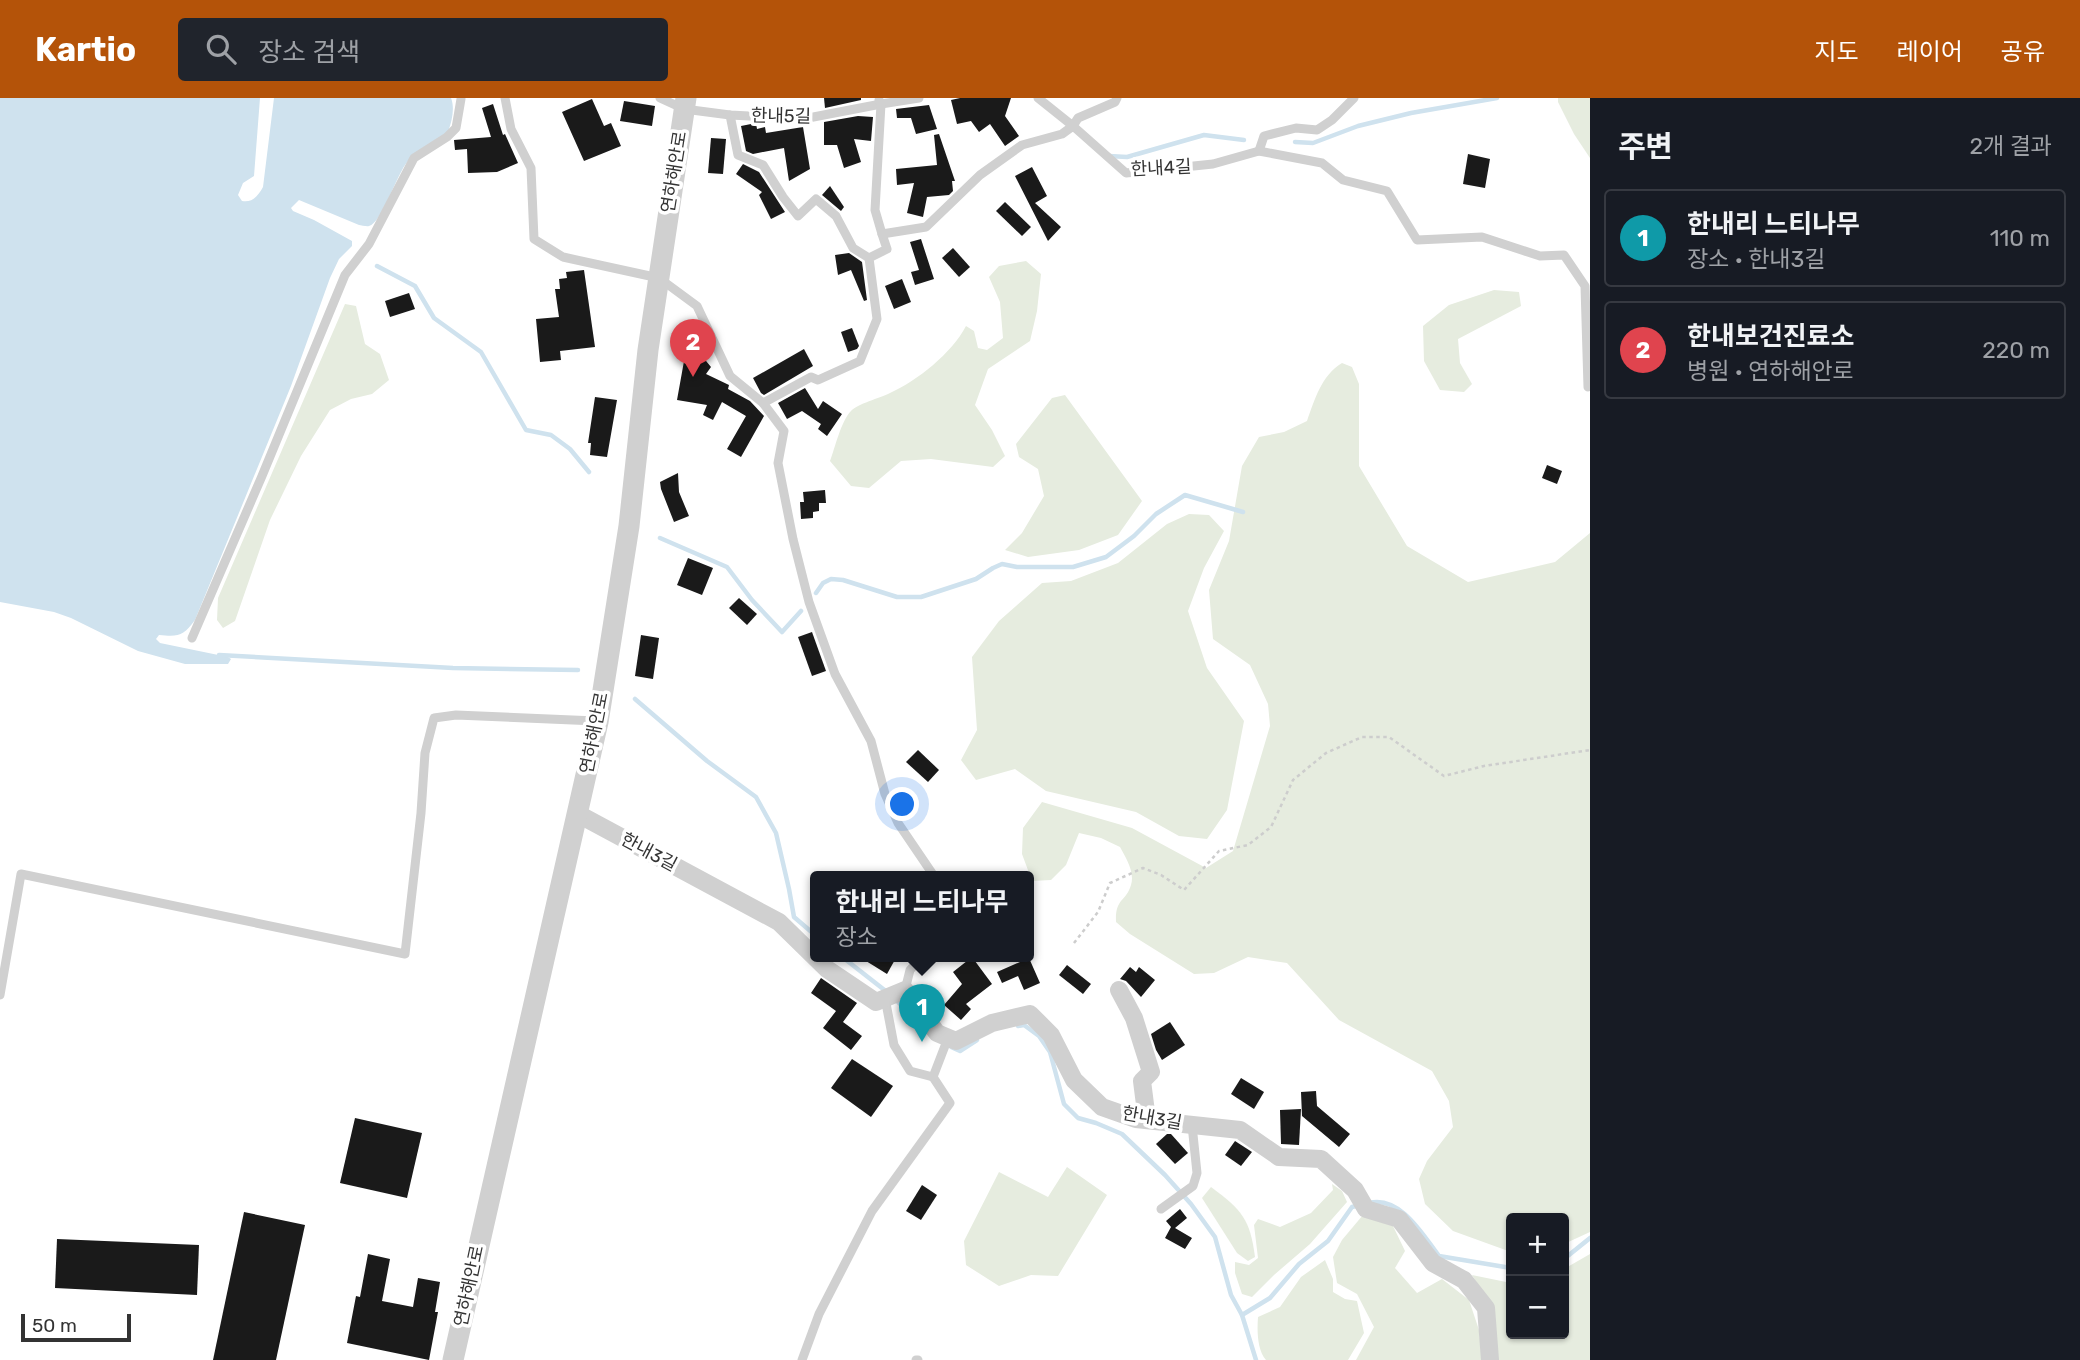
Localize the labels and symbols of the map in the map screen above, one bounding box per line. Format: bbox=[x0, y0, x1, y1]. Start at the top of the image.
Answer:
street label: 한내5길 bbox=[751, 104, 811, 128]
street label: 연하해안로 bbox=[657, 129, 691, 215]
street label: 한내4길 bbox=[1130, 155, 1192, 181]
pin: 2 bbox=[670, 319, 716, 377]
street label: 연하해안로 bbox=[575, 690, 613, 776]
your location bbox=[885, 787, 919, 821]
street label: 한내3길 bbox=[617, 828, 681, 876]
pin: 1 bbox=[899, 984, 945, 1042]
street label: 한내3길 bbox=[1120, 1102, 1184, 1134]
street label: 연하해안로 bbox=[450, 1243, 488, 1329]
scale bar bbox=[21, 1311, 131, 1343]

